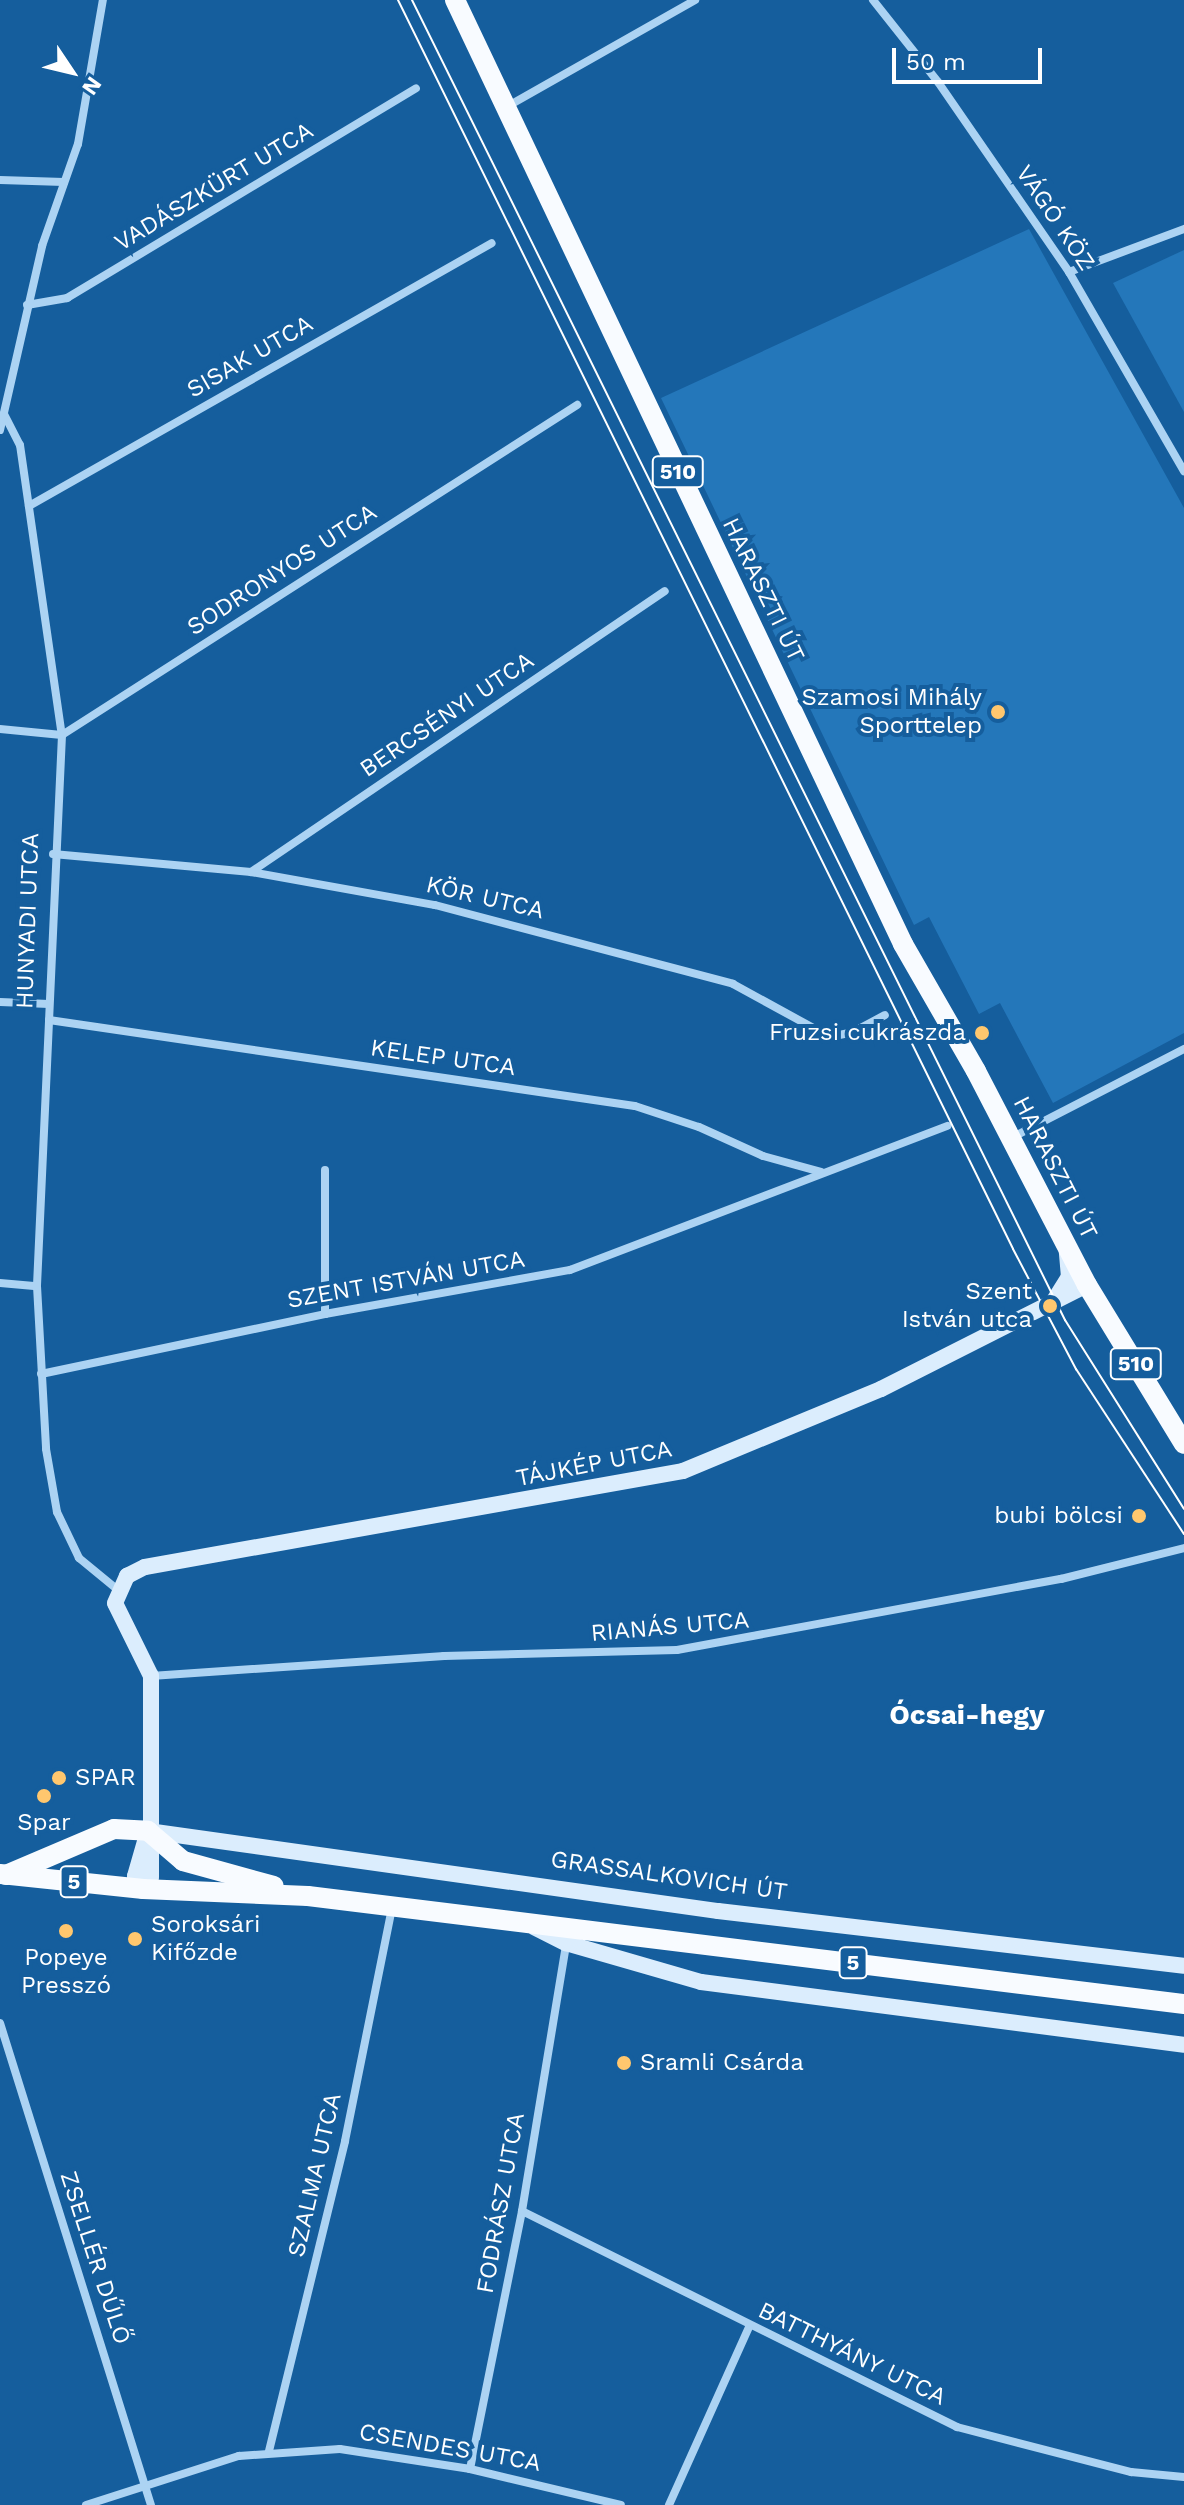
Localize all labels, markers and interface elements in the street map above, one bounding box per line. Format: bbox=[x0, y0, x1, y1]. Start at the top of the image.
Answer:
north arrow bbox=[32, 32, 112, 112]
scale bar bbox=[896, 32, 1046, 82]
text: 50 m bbox=[906, 48, 966, 76]
text: N bbox=[77, 72, 107, 100]
street label: VADÁSZKÜRT UTCA bbox=[109, 116, 319, 258]
street label: VÁGÓ KÖZ bbox=[1009, 160, 1101, 276]
street label: SISAK UTCA bbox=[182, 309, 318, 405]
road number: 510 bbox=[650, 454, 706, 490]
street label: SODRONYOS UTCA bbox=[182, 498, 382, 642]
street label: HARASZTI ÚT bbox=[716, 513, 810, 667]
street label: BERCSÉNYI UTCA bbox=[355, 646, 539, 784]
place label: Szamosi Mihály Sporttelep bbox=[801, 684, 982, 740]
marker: Szamosi Mihály Sporttelep bbox=[989, 703, 1007, 721]
street label: HUNYADI UTCA bbox=[11, 833, 45, 1009]
street label: KÖR UTCA bbox=[423, 870, 547, 926]
place label: Fruzsi cukrászda bbox=[769, 1019, 966, 1047]
marker: Fruzsi cukrászda bbox=[973, 1024, 991, 1042]
street label: KELEP UTCA bbox=[368, 1034, 518, 1082]
street label: HARASZTI ÚT bbox=[1007, 1092, 1103, 1244]
street label: SZENT ISTVÁN UTCA bbox=[285, 1245, 527, 1315]
place label: Szent István utca bbox=[902, 1278, 1032, 1334]
marker: Szent István utca bbox=[1039, 1295, 1061, 1317]
road number: 510 bbox=[1108, 1346, 1164, 1382]
street label: TÁJKÉP UTCA bbox=[513, 1435, 675, 1493]
place label: bubi bölcsi bbox=[994, 1502, 1123, 1530]
marker: bubi bölcsi bbox=[1130, 1507, 1148, 1525]
street label: RIANÁS UTCA bbox=[590, 1606, 750, 1648]
district label: Ócsai-hegy bbox=[889, 1698, 1045, 1732]
place label: SPAR bbox=[75, 1764, 136, 1792]
marker: SPAR bbox=[50, 1769, 68, 1787]
marker: Spar bbox=[35, 1787, 53, 1805]
place label: Spar bbox=[17, 1809, 71, 1837]
street label: GRASSALKOVICH ÚT bbox=[549, 1845, 789, 1907]
road number: 5 bbox=[58, 1864, 90, 1900]
place label: Soroksári Kifőzde bbox=[151, 1911, 260, 1967]
marker: Popeye Presszó bbox=[57, 1922, 75, 1940]
marker: Soroksári Kifőzde bbox=[126, 1930, 144, 1948]
place label: Popeye Presszó bbox=[21, 1944, 111, 2000]
road number: 5 bbox=[837, 1945, 869, 1981]
place label: Sramli Csárda bbox=[640, 2049, 804, 2077]
marker: Sramli Csárda bbox=[615, 2054, 633, 2072]
street label: SZALMA UTCA bbox=[282, 2090, 348, 2260]
street label: FODRÁSZ UTCA bbox=[471, 2110, 531, 2296]
street label: ZSELLÉR DŰLŐ bbox=[53, 2168, 137, 2348]
street label: BATTHYÁNY UTCA bbox=[753, 2296, 951, 2412]
street label: CSENDES UTCA bbox=[357, 2418, 543, 2478]

